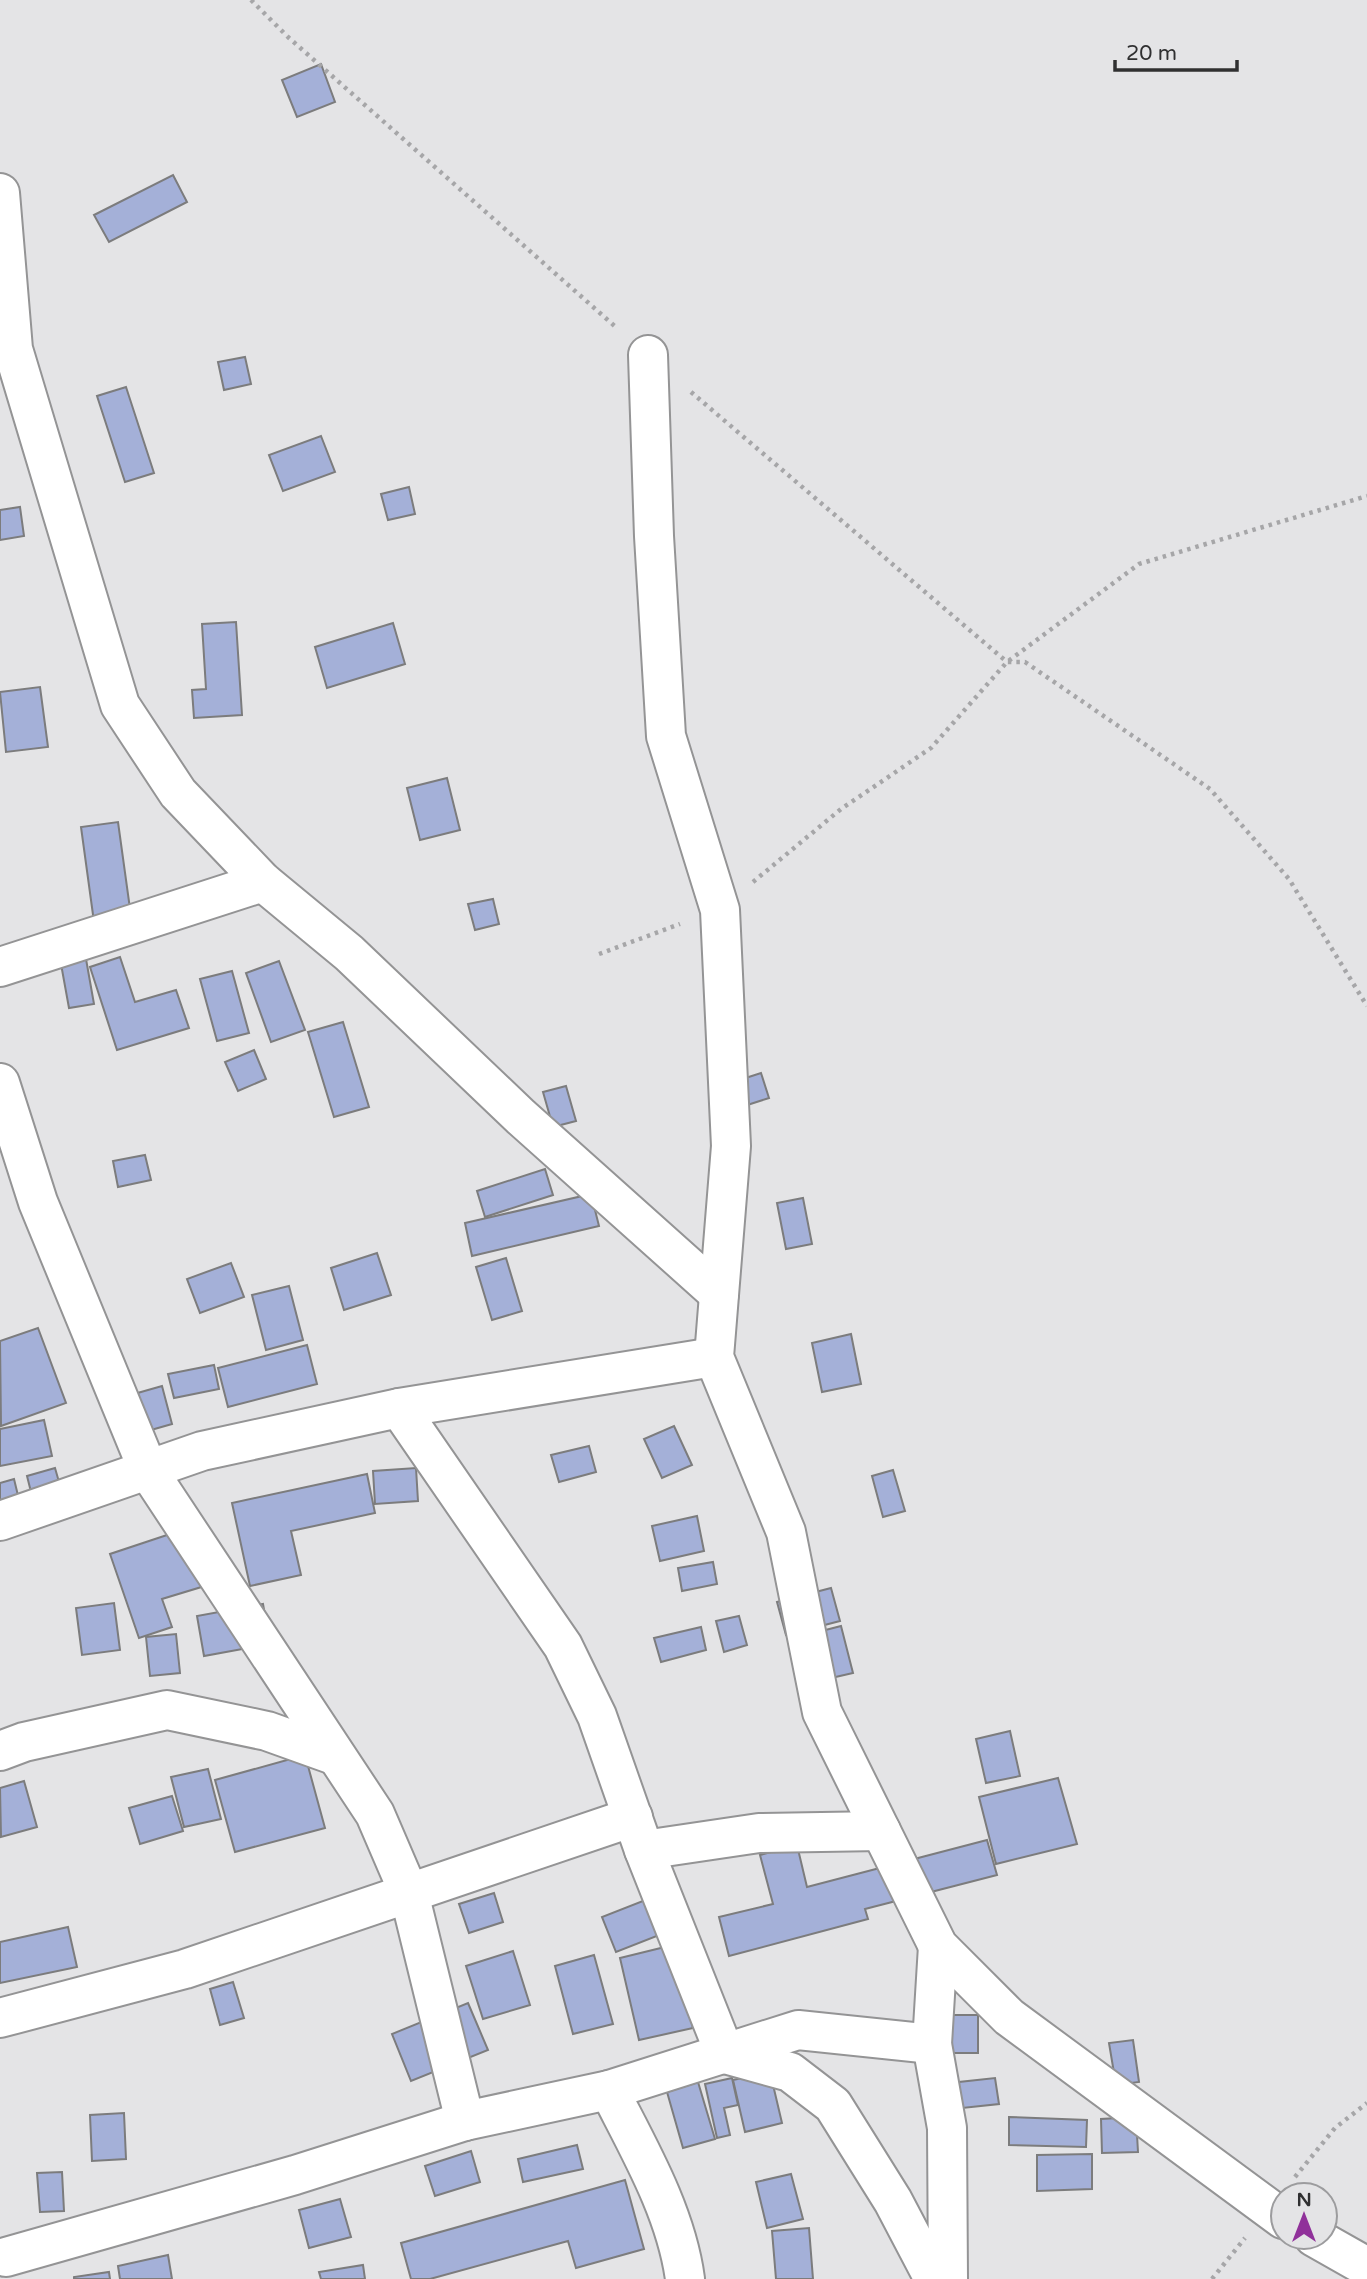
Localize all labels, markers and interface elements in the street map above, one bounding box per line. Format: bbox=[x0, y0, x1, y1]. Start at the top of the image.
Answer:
scale bar bbox=[1115, 28, 1238, 72]
text: 20 m bbox=[1126, 41, 1177, 66]
north arrow bbox=[1269, 2181, 1339, 2251]
text: N bbox=[1296, 2189, 1312, 2211]

